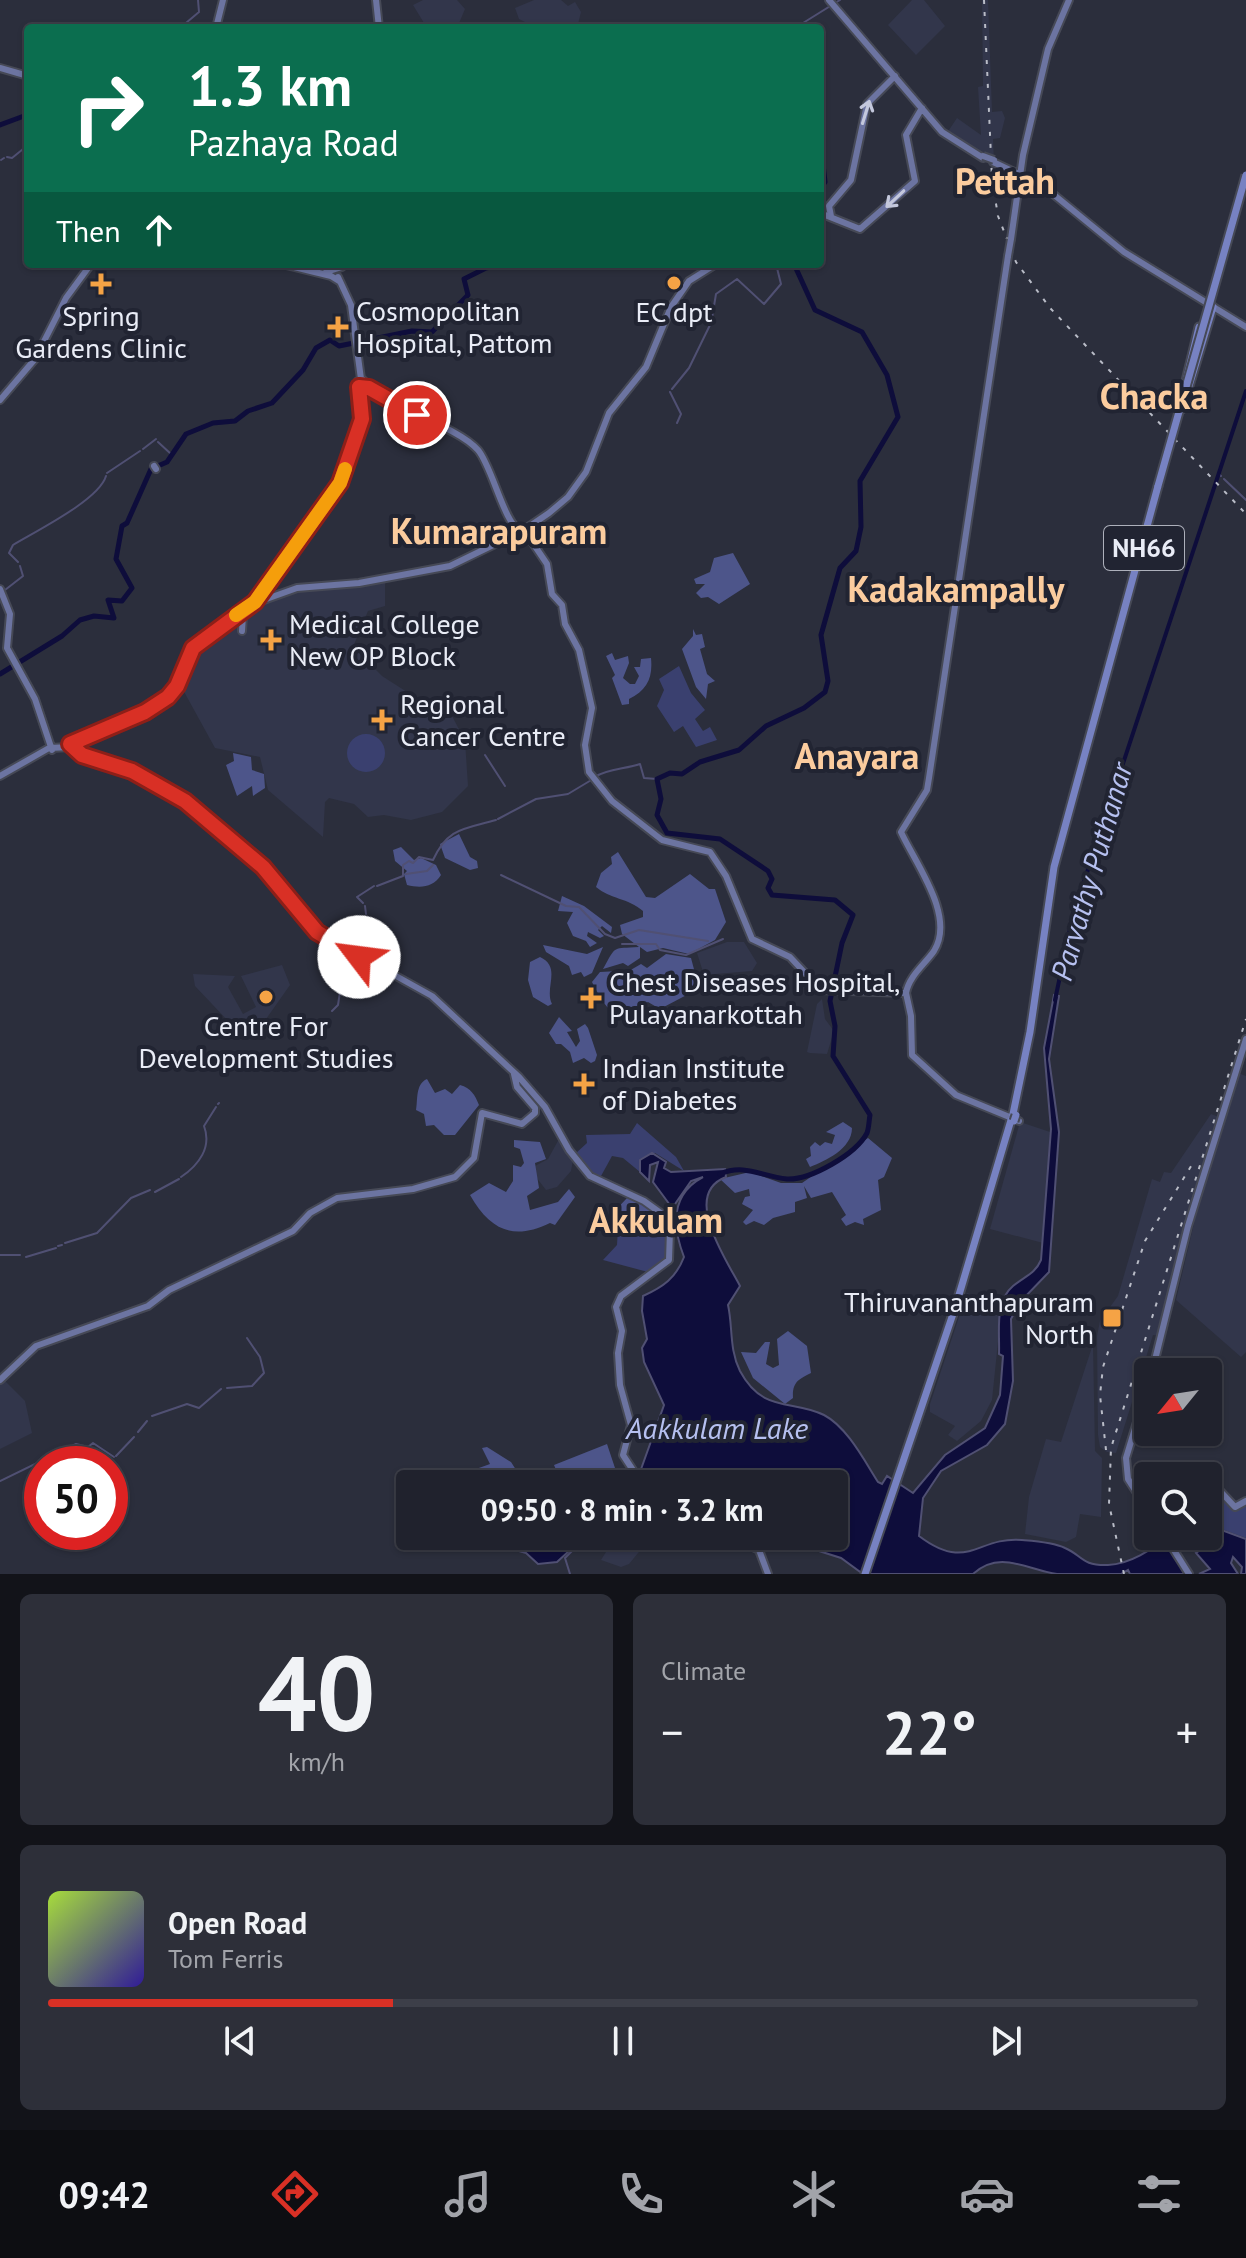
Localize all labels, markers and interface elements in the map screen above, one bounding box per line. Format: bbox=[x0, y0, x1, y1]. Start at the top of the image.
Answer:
text: 1.3 km bbox=[188, 49, 352, 121]
icon: right bbox=[56, 56, 160, 160]
one-way arrow bbox=[860, 100, 874, 125]
text: Pazhaya Road bbox=[188, 119, 399, 166]
district label: Pettah bbox=[955, 157, 1055, 204]
one-way arrow bbox=[885, 190, 905, 209]
icon: ahead bbox=[137, 208, 181, 252]
text: Then bbox=[56, 211, 121, 250]
marker: Spring Gardens Clinic bbox=[90, 273, 112, 295]
marker: EC dpt bbox=[665, 274, 683, 292]
place label: Cosmopolitan Hospital, Pattom bbox=[356, 292, 552, 361]
place label: EC dpt bbox=[635, 293, 713, 330]
place label: Spring Gardens Clinic bbox=[15, 297, 187, 366]
marker: Cosmopolitan Hospital, Pattom bbox=[327, 316, 349, 338]
district label: Chacka bbox=[1100, 372, 1208, 419]
pin bbox=[383, 381, 451, 449]
icon: arrive bbox=[395, 393, 439, 437]
district label: Kumarapuram bbox=[391, 507, 607, 554]
road number: NH66 bbox=[1104, 526, 1184, 570]
district label: Kadakampally bbox=[848, 565, 1065, 612]
place label: Medical College New OP Block bbox=[289, 605, 480, 674]
marker: Medical College New OP Block bbox=[260, 629, 282, 651]
place label: Regional Cancer Centre bbox=[400, 685, 566, 754]
marker: Regional Cancer Centre bbox=[371, 709, 393, 731]
district label: Anayara bbox=[795, 732, 919, 779]
water label: Parvathy Puthanar bbox=[1041, 756, 1141, 985]
position arrow bbox=[317, 915, 401, 999]
place label: Chest Diseases Hospital, Pulayanarkottah bbox=[609, 963, 900, 1032]
marker: Chest Diseases Hospital, Pulayanarkottah bbox=[580, 987, 602, 1009]
marker: Centre For Development Studies bbox=[257, 988, 275, 1006]
place label: Centre For Development Studies bbox=[139, 1007, 393, 1076]
place label: Indian Institute of Diabetes bbox=[602, 1049, 785, 1118]
marker: Indian Institute of Diabetes bbox=[573, 1073, 595, 1095]
district label: Akkulam bbox=[589, 1196, 723, 1243]
place label: Thiruvananthapuram North bbox=[844, 1283, 1094, 1352]
marker: Thiruvananthapuram North bbox=[1101, 1307, 1123, 1329]
north arrow bbox=[1134, 1358, 1222, 1446]
map controls bbox=[1134, 1358, 1222, 1550]
water label: Aakkulam Lake bbox=[625, 1408, 808, 1447]
speed limit sign: 50 bbox=[24, 1446, 128, 1550]
button: search bbox=[1134, 1462, 1222, 1550]
text: 09:50 · 8 min · 3.2 km bbox=[481, 1490, 763, 1529]
text: 40 bbox=[258, 1625, 375, 1760]
text: Climate bbox=[661, 1654, 746, 1687]
text: 22° bbox=[882, 1693, 977, 1771]
text: − bbox=[661, 1703, 683, 1760]
text: + bbox=[1176, 1703, 1198, 1760]
text: km/h bbox=[288, 1745, 345, 1778]
text: Open Road bbox=[168, 1903, 307, 1942]
text: Tom Ferris bbox=[168, 1942, 283, 1975]
icon: previous bbox=[218, 2019, 262, 2063]
icon: pause bbox=[601, 2019, 645, 2063]
icon: next bbox=[984, 2019, 1028, 2063]
icon: directions bbox=[267, 2166, 323, 2222]
icon: music bbox=[440, 2166, 496, 2222]
icon: phone bbox=[613, 2166, 669, 2222]
icon: climate bbox=[786, 2166, 842, 2222]
icon: car bbox=[959, 2166, 1015, 2222]
icon: filters bbox=[1131, 2166, 1187, 2222]
text: 09:42 bbox=[58, 2171, 150, 2218]

